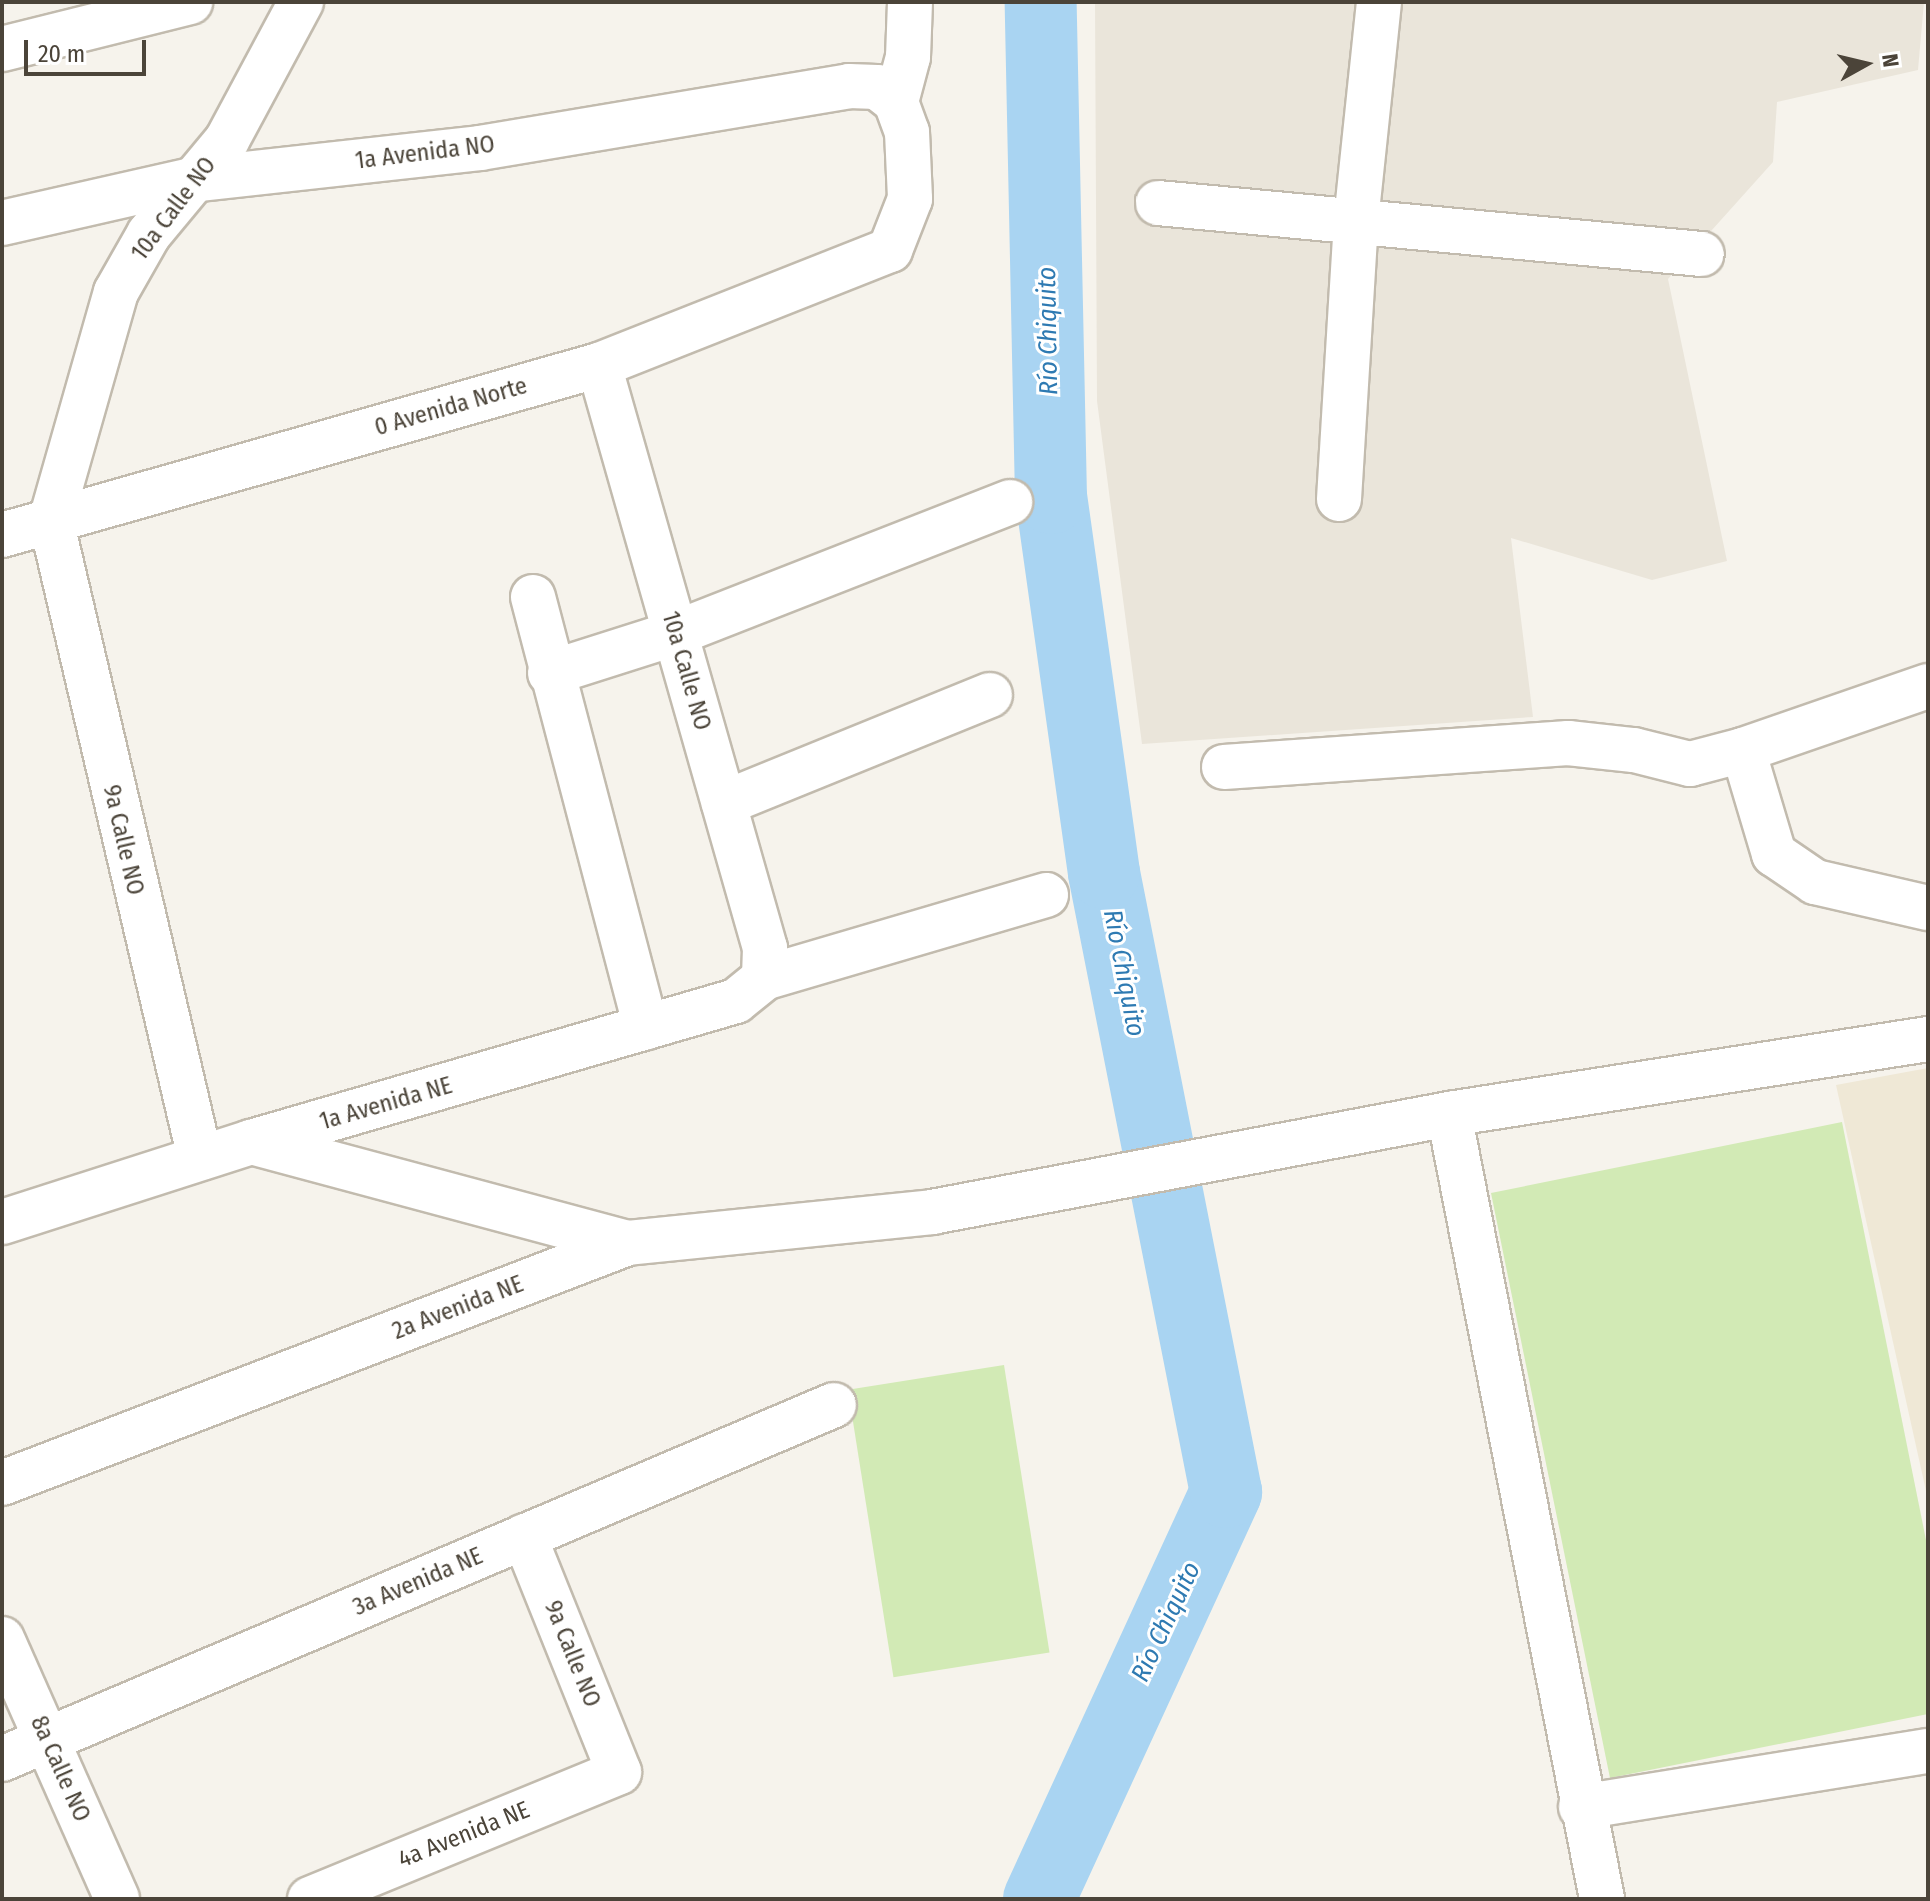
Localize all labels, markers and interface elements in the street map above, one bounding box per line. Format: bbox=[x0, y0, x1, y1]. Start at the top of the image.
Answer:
scale bar bbox=[28, 24, 150, 74]
north arrow bbox=[1826, 24, 1906, 104]
text: 20 m bbox=[38, 40, 85, 68]
text: N bbox=[1876, 52, 1905, 69]
street label: 1a Avenida NO bbox=[354, 130, 496, 176]
street label: 10a Calle NO bbox=[126, 151, 222, 267]
water label: Río Chiquito bbox=[1031, 267, 1065, 395]
street label: 0 Avenida Norte bbox=[372, 372, 530, 442]
street label: 10a Calle NO bbox=[655, 608, 717, 734]
street label: 9a Calle NO bbox=[96, 782, 150, 898]
water label: Río Chiquito bbox=[1096, 907, 1152, 1039]
street label: 1a Avenida NE bbox=[316, 1071, 456, 1137]
street label: 2a Avenida NE bbox=[389, 1270, 527, 1346]
street label: 3a Avenida NE bbox=[349, 1542, 487, 1622]
water label: Río Chiquito bbox=[1125, 1557, 1207, 1687]
street label: 9a Calle NO bbox=[538, 1597, 606, 1711]
street label: 8a Calle NO bbox=[24, 1712, 96, 1826]
street label: 4a Avenida NE bbox=[394, 1796, 534, 1874]

